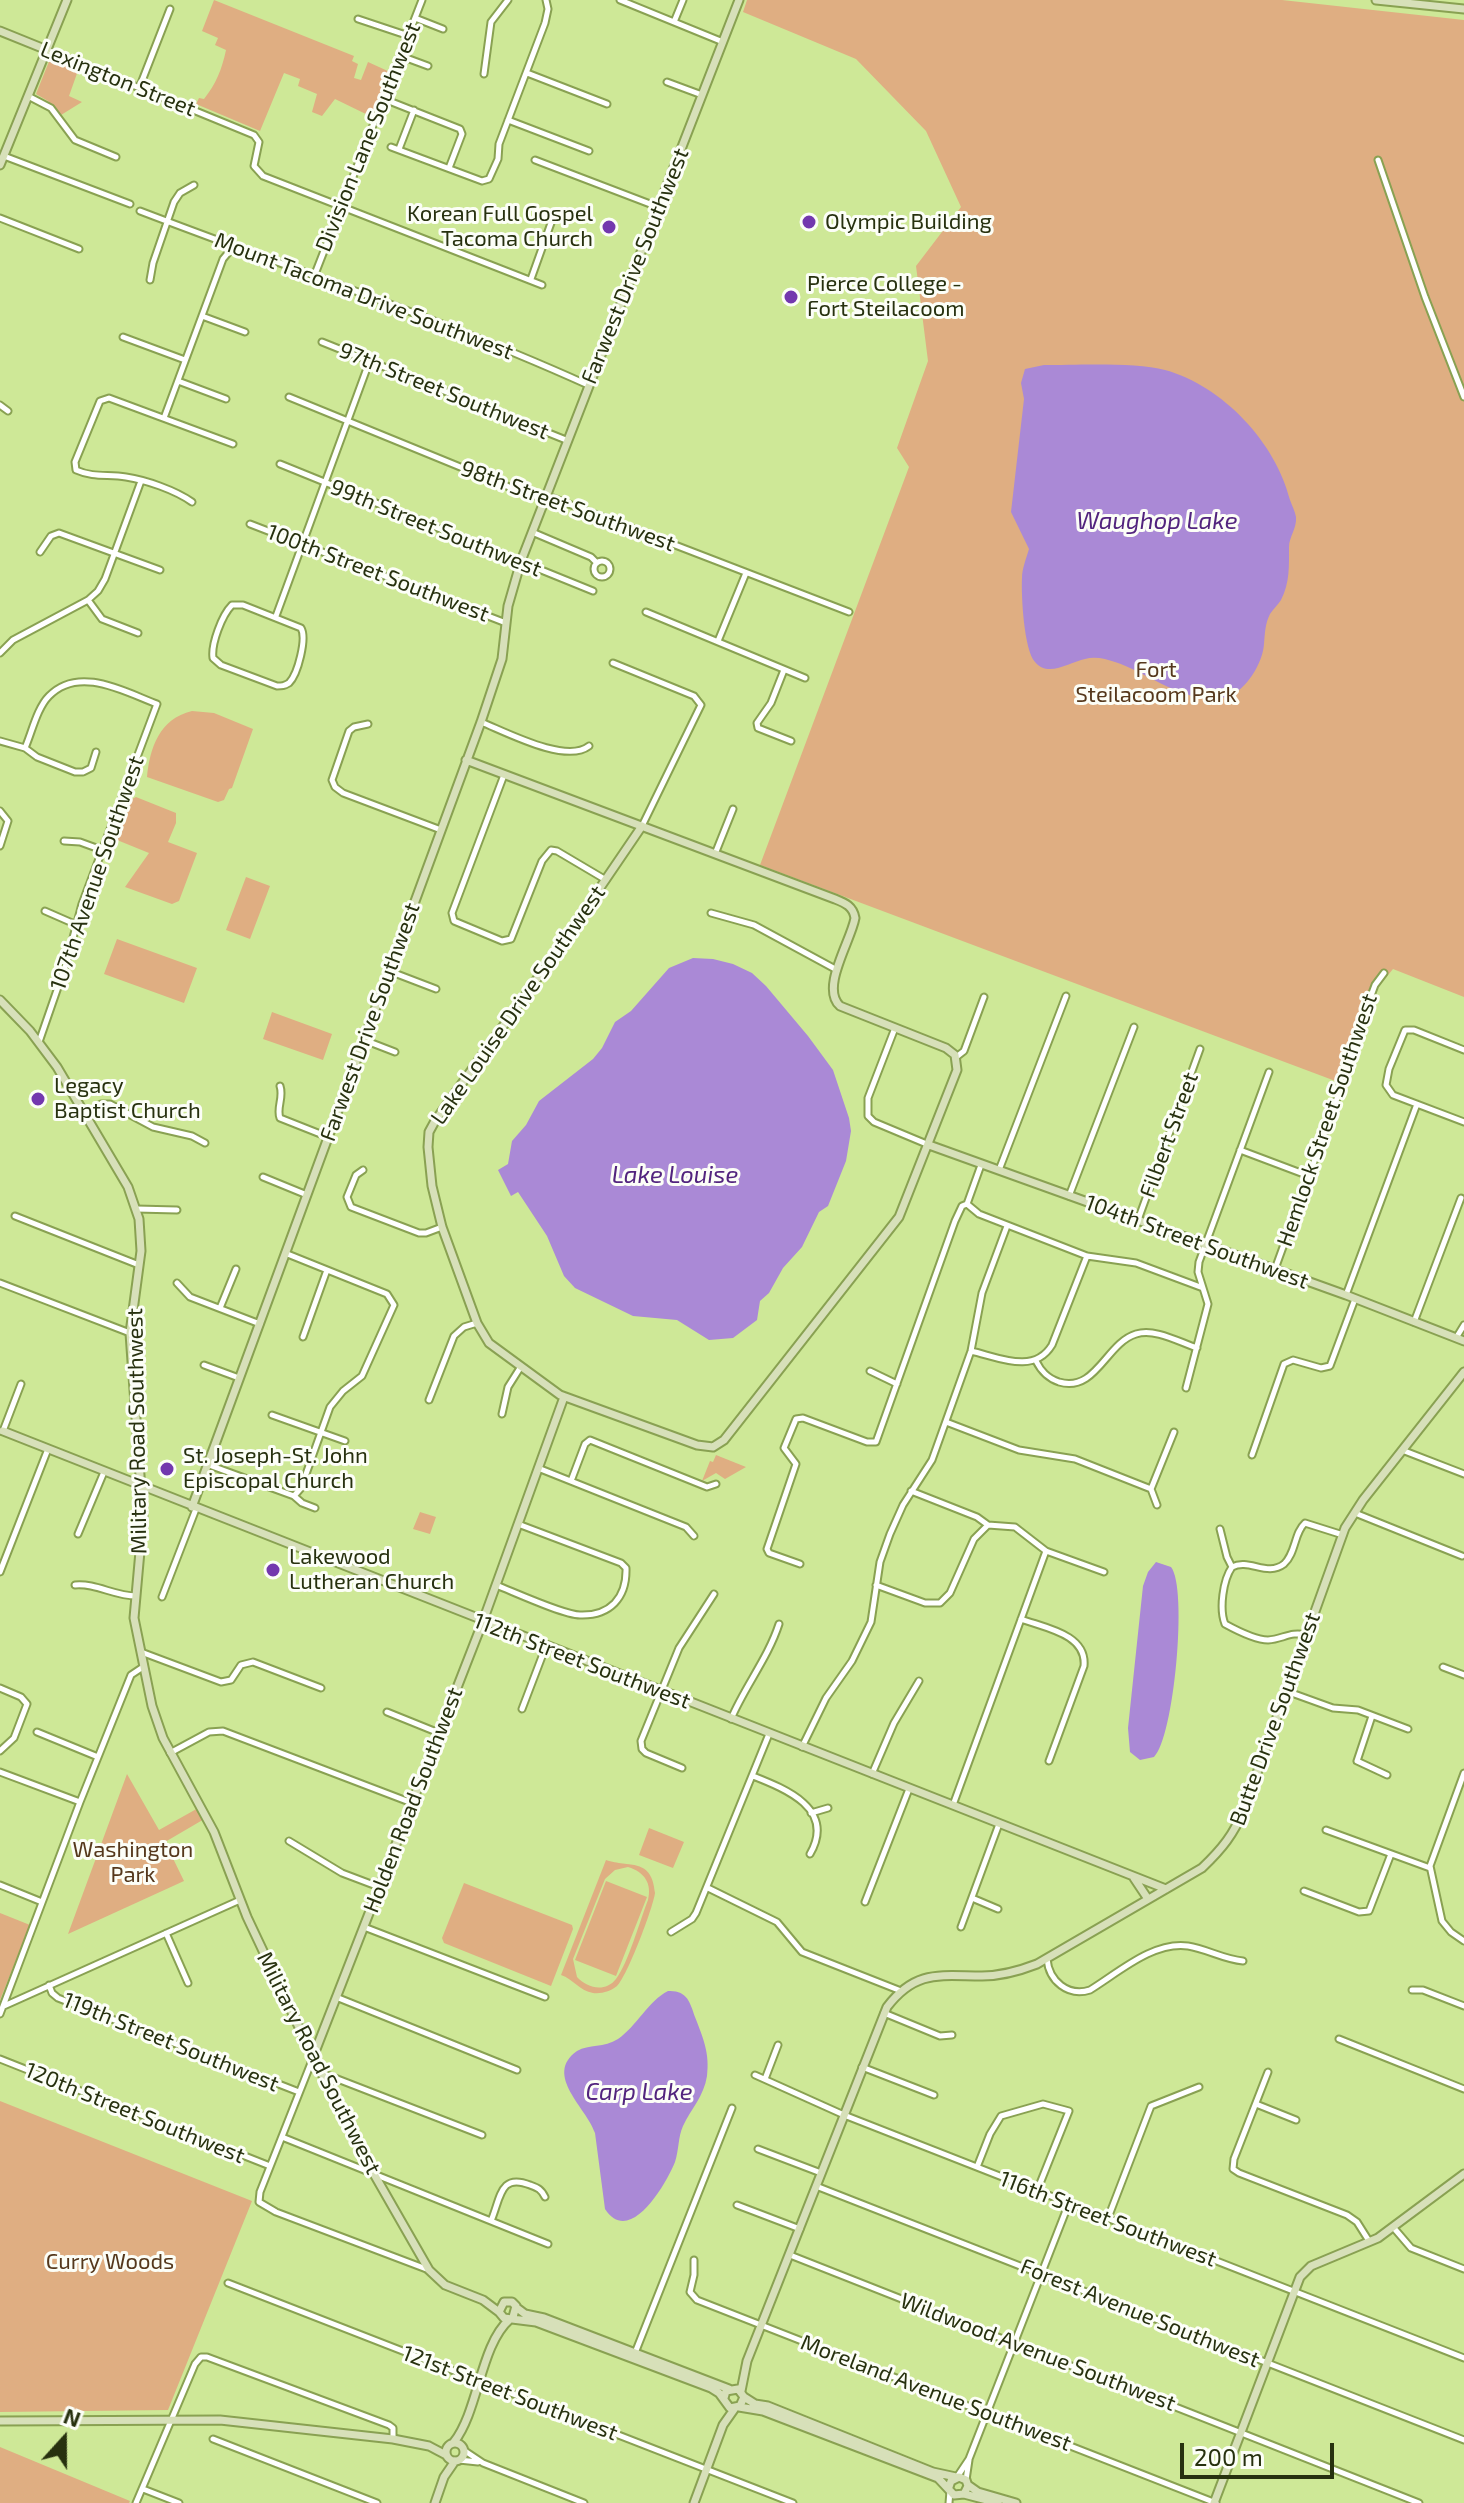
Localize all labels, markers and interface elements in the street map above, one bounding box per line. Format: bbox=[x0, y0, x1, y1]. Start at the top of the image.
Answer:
street label: Division Lane Southwest bbox=[310, 19, 426, 255]
street label: Lexington Street bbox=[37, 36, 199, 122]
street label: Farwest Drive Southwest bbox=[576, 144, 694, 388]
place label: Korean Full Gospel Tacoma Church bbox=[407, 201, 593, 252]
place label: Olympic Building bbox=[825, 209, 992, 235]
marker: Olympic Building bbox=[800, 213, 818, 231]
marker: Korean Full Gospel Tacoma Church bbox=[600, 218, 618, 236]
street label: Mount Tacoma Drive Southwest bbox=[211, 227, 517, 365]
place label: Pierce College - Fort Steilacoom bbox=[807, 271, 964, 322]
marker: Pierce College - Fort Steilacoom bbox=[782, 288, 800, 306]
street label: 97th Street Southwest bbox=[335, 337, 553, 445]
street label: 98th Street Southwest bbox=[457, 455, 679, 557]
street label: 99th Street Southwest bbox=[327, 474, 545, 582]
water label: Waughop Lake bbox=[1076, 507, 1238, 535]
street label: 100th Street Southwest bbox=[263, 519, 493, 627]
park label: Fort Steilacoom Park bbox=[1075, 657, 1237, 708]
street label: 107th Avenue Southwest bbox=[44, 752, 150, 994]
street label: Lake Louise Drive Southwest bbox=[425, 880, 611, 1130]
street label: Farwest Drive Southwest bbox=[315, 899, 425, 1145]
street label: Hemlock Street Southwest bbox=[1271, 990, 1383, 1250]
street label: Filbert Street bbox=[1134, 1069, 1204, 1201]
place label: Legacy Baptist Church bbox=[54, 1073, 201, 1124]
marker: Legacy Baptist Church bbox=[29, 1090, 47, 1108]
water label: Lake Louise bbox=[612, 1161, 738, 1189]
street label: 104th Street Southwest bbox=[1082, 1189, 1312, 1295]
street label: Military Road Southwest bbox=[122, 1308, 152, 1554]
place label: St. Joseph-St. John Episcopal Church bbox=[183, 1443, 368, 1494]
marker: St. Joseph-St. John Episcopal Church bbox=[158, 1460, 176, 1478]
place label: Lakewood Lutheran Church bbox=[289, 1544, 454, 1596]
marker: Lakewood Lutheran Church bbox=[264, 1561, 282, 1579]
street label: 112th Street Southwest bbox=[470, 1607, 694, 1715]
street label: Butte Drive Southwest bbox=[1224, 1609, 1326, 1829]
street label: Holden Road Southwest bbox=[358, 1684, 468, 1916]
park label: Washington Park bbox=[73, 1837, 193, 1888]
street label: Military Road Southwest bbox=[251, 1947, 387, 2179]
street label: 119th Street Southwest bbox=[59, 1987, 283, 2097]
street label: 120th Street Southwest bbox=[21, 2057, 249, 2169]
water label: Carp Lake bbox=[585, 2078, 693, 2106]
street label: 116th Street Southwest bbox=[996, 2165, 1220, 2273]
park label: Curry Woods bbox=[46, 2249, 174, 2275]
street label: Forest Avenue Southwest bbox=[1017, 2253, 1263, 2373]
street label: Wildwood Avenue Southwest bbox=[897, 2287, 1179, 2417]
street label: Moreland Avenue Southwest bbox=[797, 2329, 1075, 2457]
street label: 121st Street Southwest bbox=[399, 2340, 621, 2446]
north arrow bbox=[24, 2399, 104, 2479]
text: N bbox=[61, 2402, 85, 2432]
scale bar bbox=[1184, 2427, 1338, 2477]
text: 200 m bbox=[1194, 2442, 1263, 2471]

